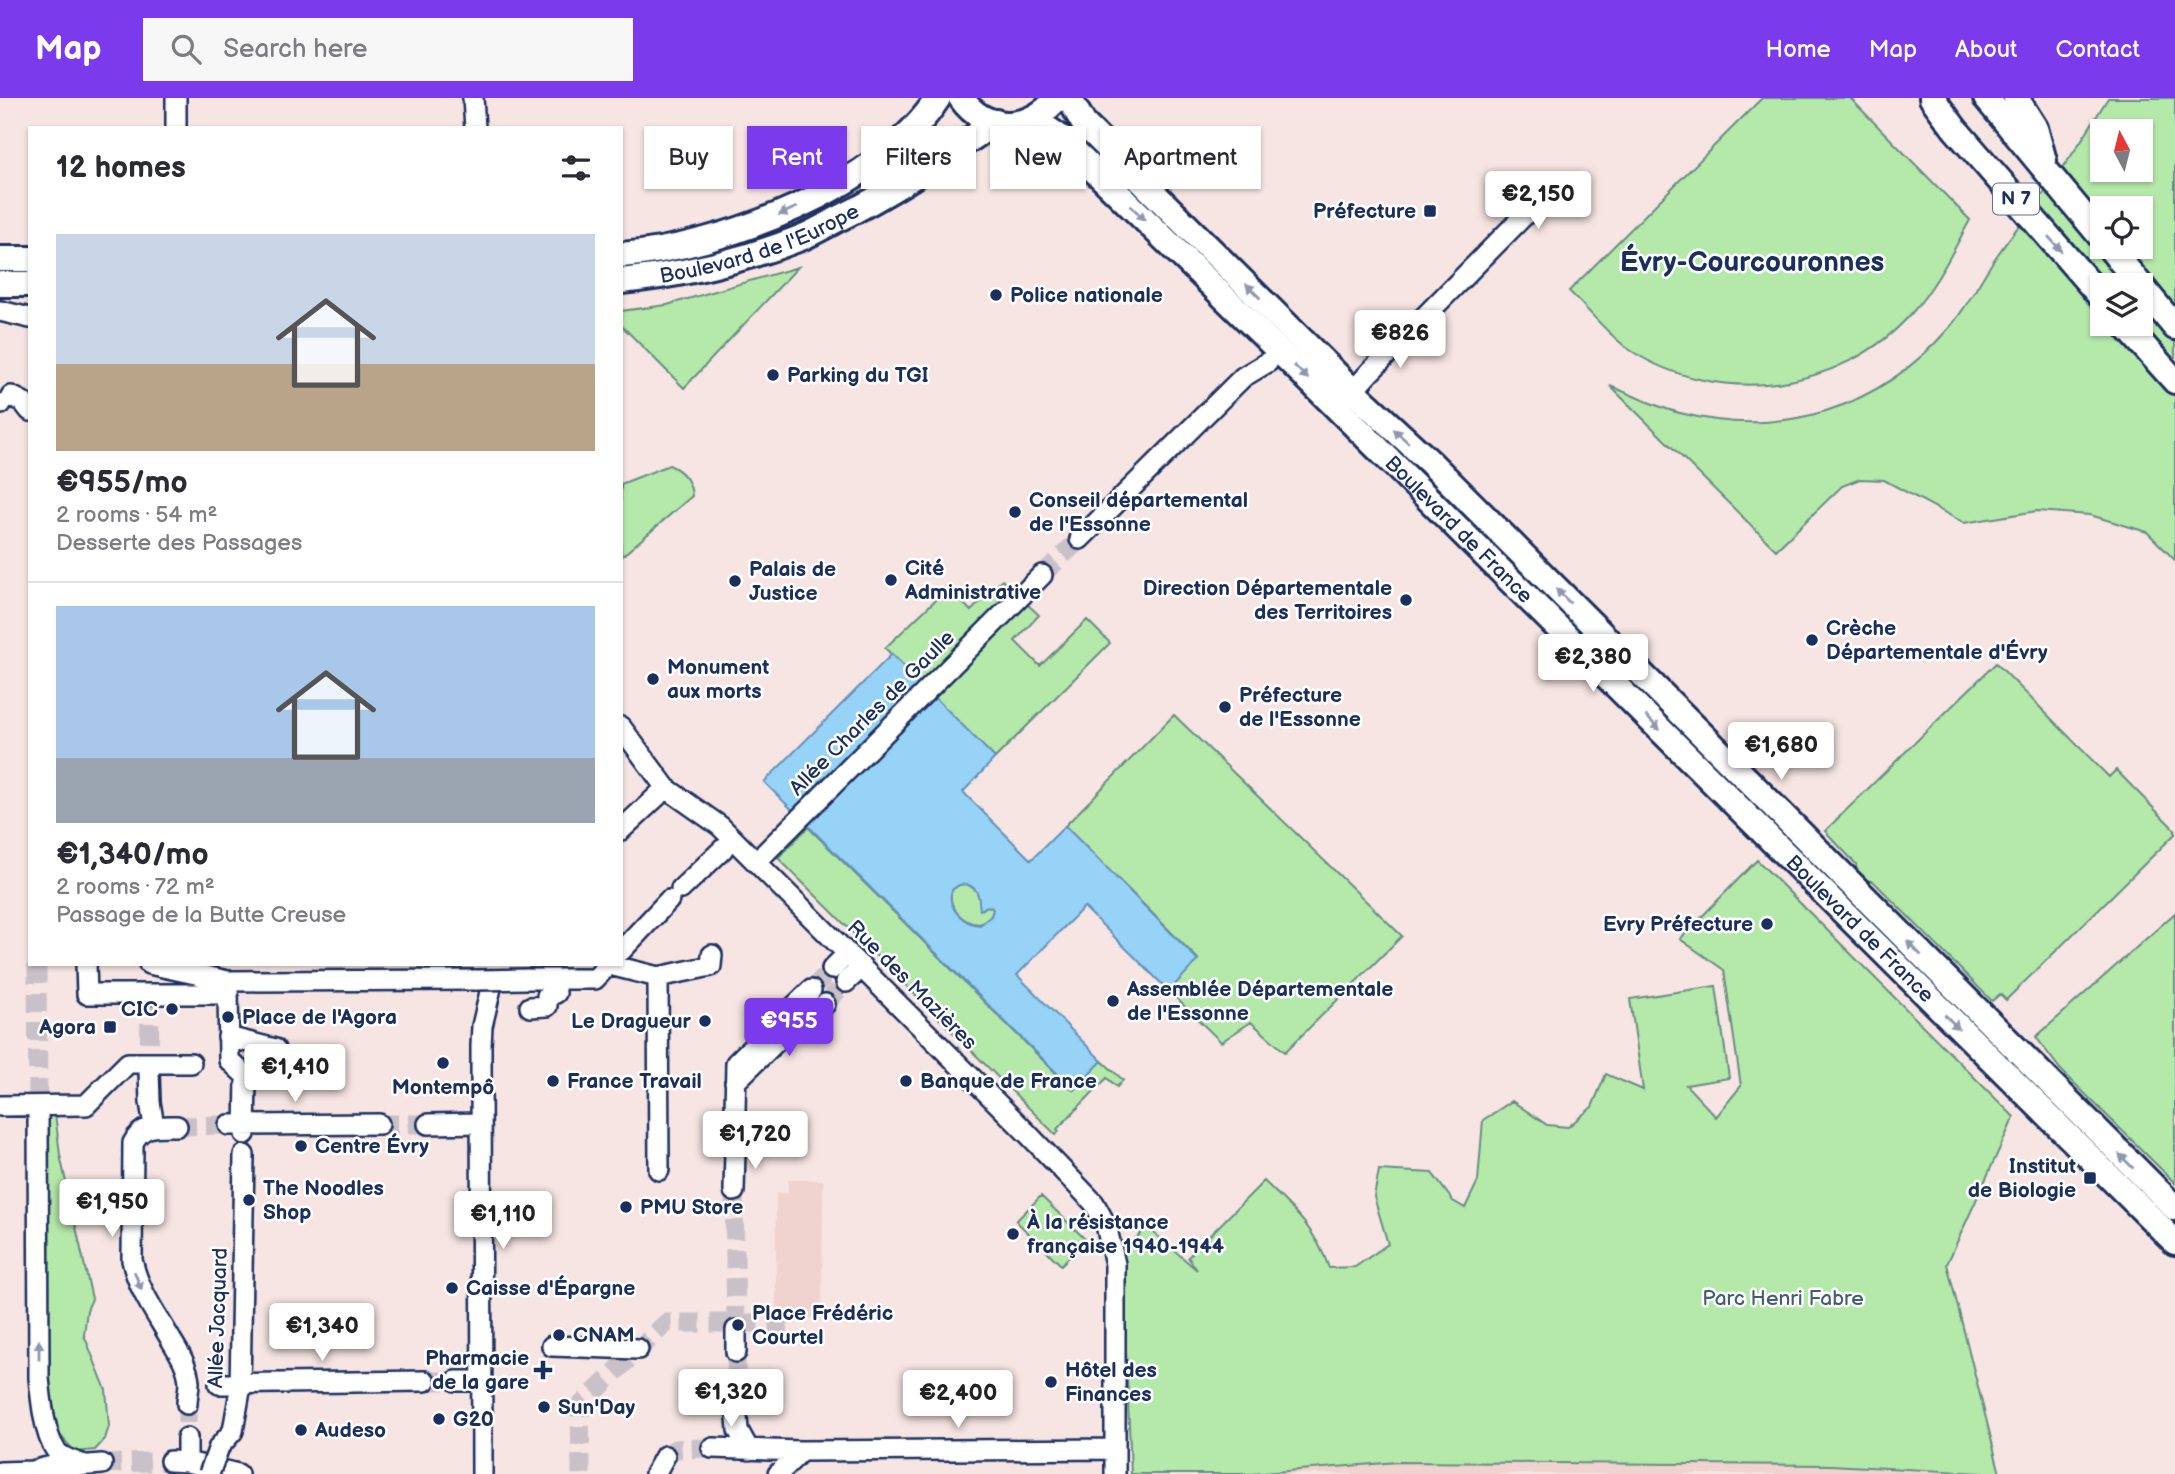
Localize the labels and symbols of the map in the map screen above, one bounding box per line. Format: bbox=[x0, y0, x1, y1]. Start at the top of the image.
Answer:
north arrow bbox=[2090, 119, 2152, 182]
pin: €2,150 bbox=[1481, 172, 1595, 231]
road number: N 7 bbox=[1993, 184, 2039, 214]
street label: Boulevard de l'Europe bbox=[658, 198, 863, 288]
place label: Préfecture bbox=[1313, 199, 1416, 224]
marker: Préfecture bbox=[1422, 203, 1438, 219]
one-way arrow bbox=[1129, 205, 1146, 221]
one-way arrow bbox=[777, 206, 798, 217]
one-way arrow bbox=[2047, 235, 2062, 252]
district label: Évry-Courcouronnes bbox=[1620, 243, 1884, 279]
place label: Police nationale bbox=[1010, 283, 1163, 308]
one-way arrow bbox=[1245, 283, 1262, 299]
marker: Police nationale bbox=[988, 287, 1004, 303]
pin: €826 bbox=[1359, 310, 1441, 370]
place label: Parking du TGI bbox=[787, 363, 929, 388]
one-way arrow bbox=[1292, 364, 1309, 380]
marker: Parking du TGI bbox=[765, 367, 781, 383]
one-way arrow bbox=[1393, 428, 1410, 444]
street label: Boulevard de France bbox=[1380, 450, 1538, 608]
place label: Conseil départemental de l'Essonne bbox=[1029, 488, 1248, 537]
marker: Conseil départemental de l'Essonne bbox=[1007, 504, 1023, 520]
place label: Cité Administrative bbox=[904, 556, 1041, 605]
place label: Palais de Justice bbox=[749, 557, 836, 606]
marker: Cité Administrative bbox=[883, 572, 899, 588]
marker: Palais de Justice bbox=[727, 573, 743, 589]
place label: Direction Départementale des Territoires bbox=[1143, 576, 1392, 625]
one-way arrow bbox=[1554, 587, 1571, 604]
marker: Direction Départementale des Territoires bbox=[1398, 592, 1414, 608]
place label: Crèche Départementale d'Évry bbox=[1826, 616, 2048, 665]
street label: Allée Charles de Gaulle bbox=[784, 625, 960, 801]
marker: Crèche Départementale d'Évry bbox=[1804, 632, 1820, 648]
pin: €2,380 bbox=[1536, 634, 1650, 694]
place label: Monument aux morts bbox=[667, 655, 769, 704]
marker: Monument aux morts bbox=[645, 671, 661, 687]
place label: Préfecture de l'Essonne bbox=[1239, 683, 1361, 732]
marker: Préfecture de l'Essonne bbox=[1217, 699, 1233, 715]
one-way arrow bbox=[1644, 714, 1661, 730]
pin: €1,680 bbox=[1724, 722, 1838, 782]
street label: Boulevard de France bbox=[1781, 850, 1939, 1008]
place label: Evry Préfecture bbox=[1603, 912, 1753, 937]
street label: Rue des Mazières bbox=[842, 915, 982, 1055]
marker: Evry Préfecture bbox=[1759, 916, 1775, 932]
one-way arrow bbox=[1905, 939, 1922, 956]
place label: Assemblée Départementale de l'Essonne bbox=[1126, 977, 1393, 1026]
marker: Assemblée Départementale de l'Essonne bbox=[1105, 993, 1121, 1009]
place label: CIC bbox=[121, 997, 158, 1022]
pin: €955 bbox=[748, 998, 830, 1058]
marker: CIC bbox=[164, 1001, 180, 1017]
place label: Place de l'Agora bbox=[242, 1005, 397, 1030]
marker: Place de l'Agora bbox=[220, 1009, 236, 1025]
place label: Le Dragueur bbox=[571, 1009, 692, 1034]
marker: Le Dragueur bbox=[697, 1013, 713, 1029]
one-way arrow bbox=[1944, 1014, 1961, 1031]
place label: Agora bbox=[38, 1015, 96, 1040]
marker: Agora bbox=[102, 1019, 118, 1035]
pin: €1,410 bbox=[238, 1044, 352, 1104]
marker: Montempô bbox=[435, 1055, 451, 1071]
place label: France Travail bbox=[567, 1069, 702, 1094]
place label: Banque de France bbox=[920, 1069, 1097, 1094]
marker: France Travail bbox=[545, 1073, 561, 1089]
marker: Banque de France bbox=[898, 1073, 914, 1089]
place label: Montempô bbox=[392, 1075, 494, 1100]
pin: €1,720 bbox=[698, 1112, 812, 1171]
place label: Centre Évry bbox=[315, 1133, 429, 1159]
marker: Centre Évry bbox=[293, 1138, 309, 1154]
one-way arrow bbox=[2118, 1152, 2135, 1169]
place label: Institut de Biologie bbox=[1968, 1154, 2076, 1203]
marker: Institut de Biologie bbox=[2082, 1170, 2098, 1186]
place label: The Noodles Shop bbox=[263, 1176, 384, 1225]
pin: €1,950 bbox=[55, 1180, 169, 1239]
marker: The Noodles Shop bbox=[241, 1192, 257, 1208]
pin: €1,110 bbox=[446, 1192, 560, 1251]
place label: PMU Store bbox=[640, 1195, 743, 1220]
marker: PMU Store bbox=[618, 1199, 634, 1215]
place label: À la résistance française 1940-1944 bbox=[1026, 1208, 1225, 1259]
marker: À la résistance française 1940-1944 bbox=[1005, 1226, 1021, 1242]
street label: Allée Jacquard bbox=[203, 1247, 233, 1389]
one-way arrow bbox=[133, 1271, 144, 1292]
place label: Caisse d'Épargne bbox=[466, 1275, 635, 1301]
marker: Caisse d'Épargne bbox=[444, 1280, 460, 1296]
park label: Parc Henri Fabre bbox=[1702, 1286, 1864, 1311]
place label: Place Frédéric Courtel bbox=[752, 1301, 893, 1350]
pin: €1,340 bbox=[265, 1304, 379, 1363]
marker: Place Frédéric Courtel bbox=[730, 1317, 746, 1333]
place label: CNAM bbox=[573, 1323, 635, 1348]
marker: CNAM bbox=[551, 1327, 567, 1343]
one-way arrow bbox=[33, 1338, 45, 1360]
place label: Pharmacie de la gare bbox=[425, 1346, 529, 1395]
place label: Hôtel des Finances bbox=[1065, 1358, 1157, 1407]
marker: Pharmacie de la gare bbox=[535, 1362, 551, 1378]
pin: €1,320 bbox=[674, 1370, 788, 1429]
pin: €2,400 bbox=[901, 1370, 1015, 1430]
marker: Hôtel des Finances bbox=[1043, 1374, 1059, 1390]
place label: Sun'Day bbox=[558, 1395, 636, 1420]
marker: Sun'Day bbox=[536, 1399, 552, 1415]
place label: G20 bbox=[453, 1407, 494, 1432]
marker: G20 bbox=[431, 1411, 447, 1427]
place label: Audeso bbox=[314, 1418, 386, 1443]
marker: Audeso bbox=[293, 1422, 309, 1438]

